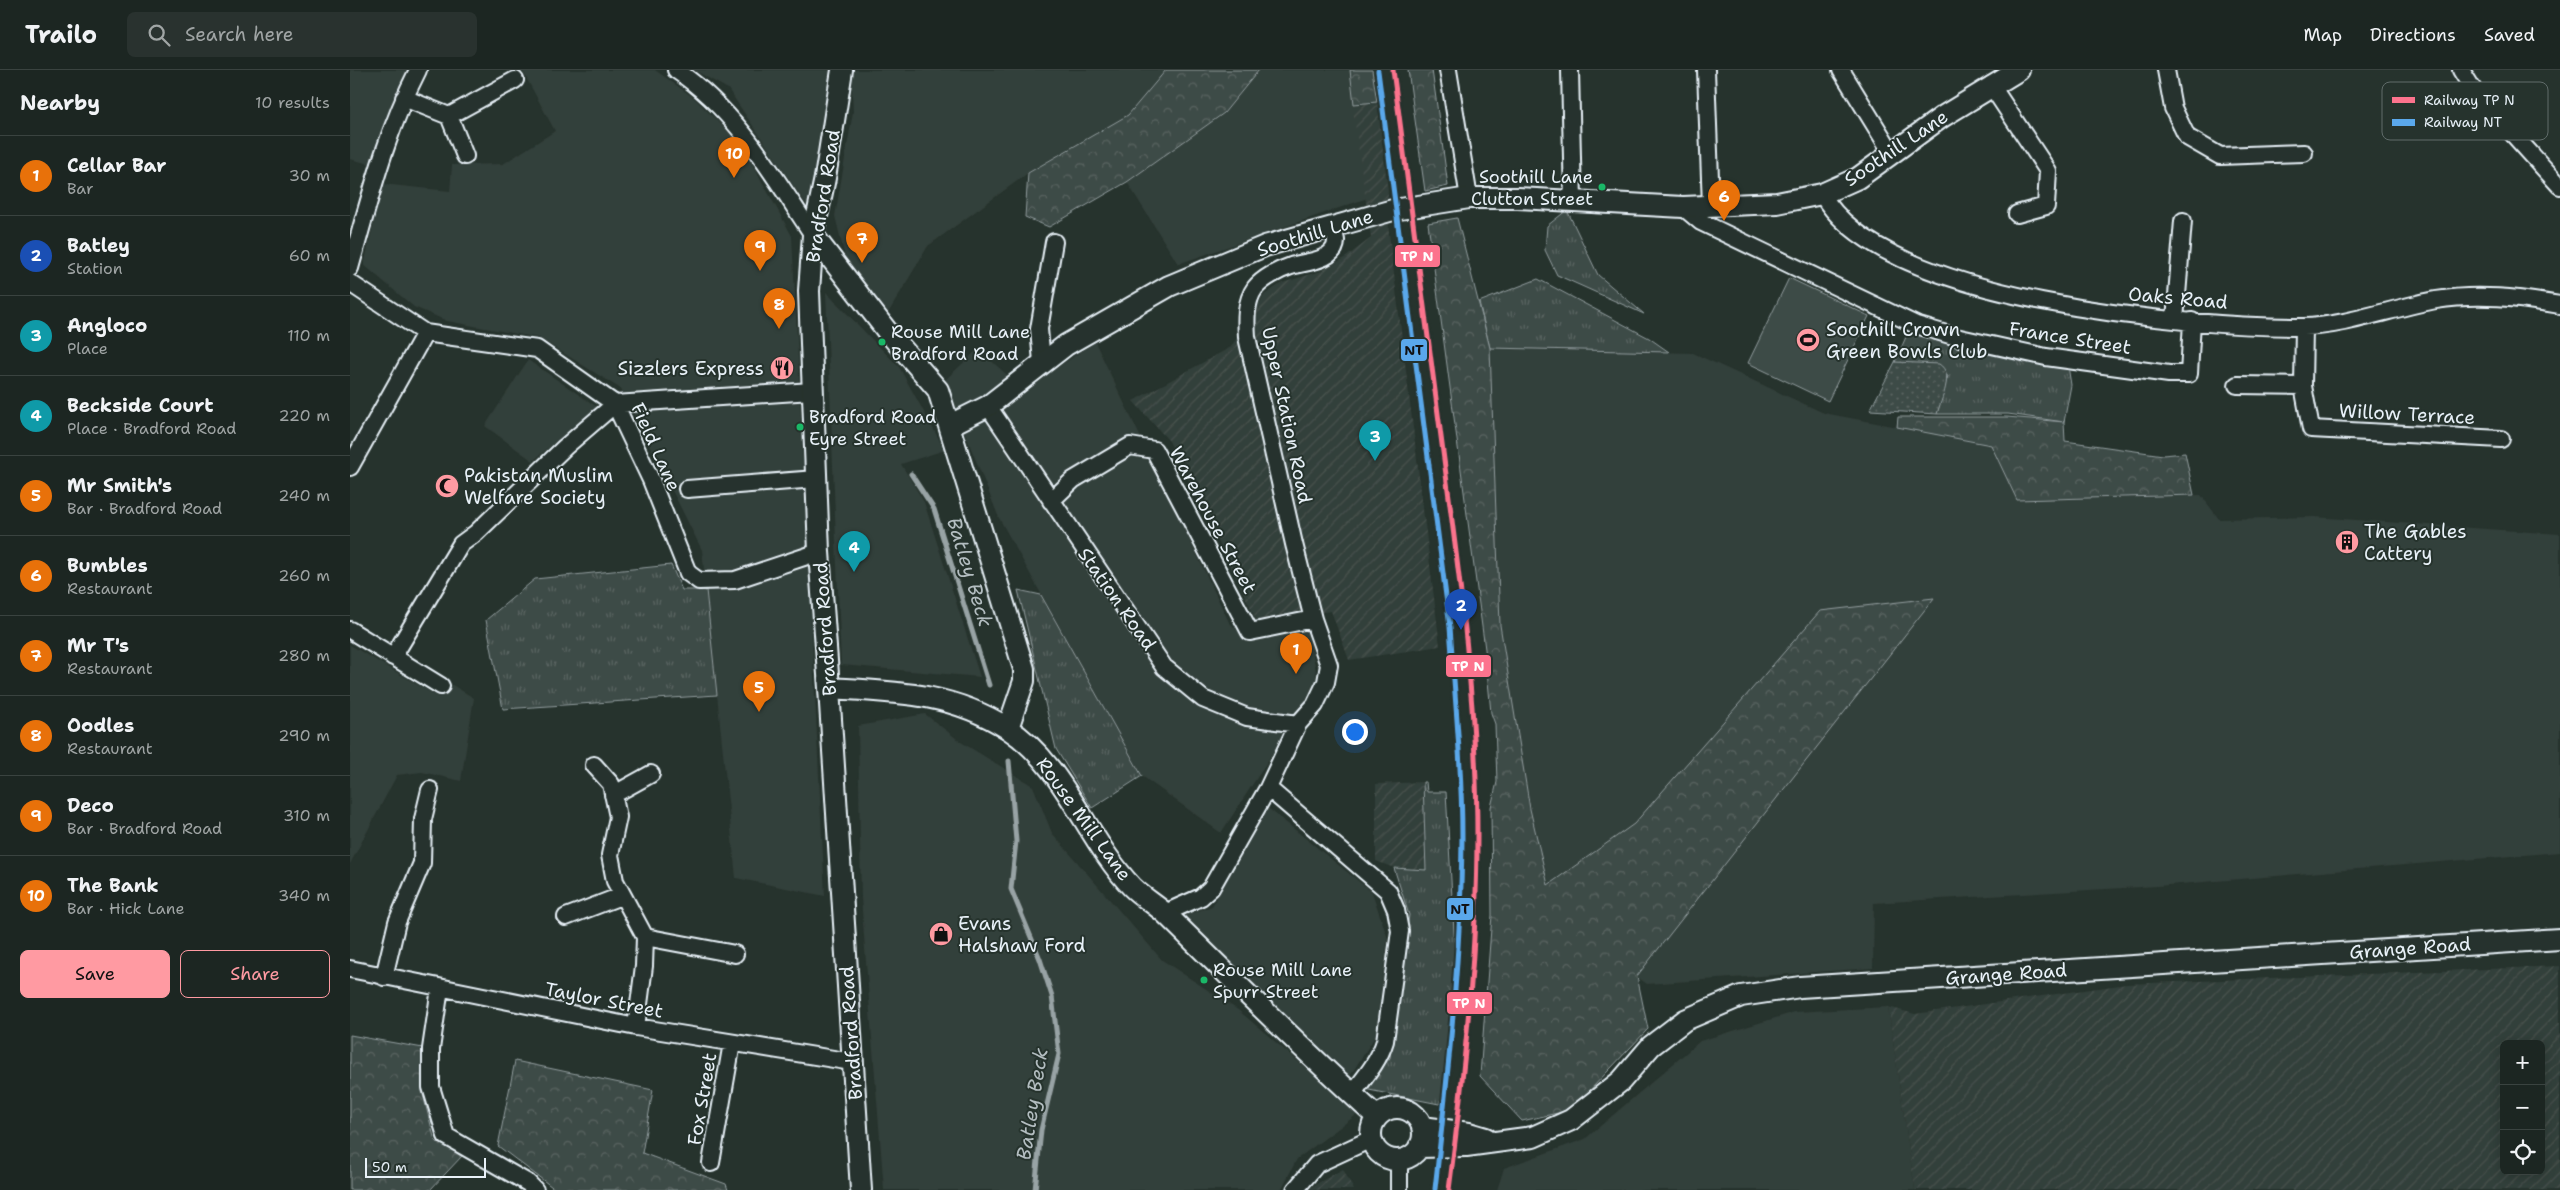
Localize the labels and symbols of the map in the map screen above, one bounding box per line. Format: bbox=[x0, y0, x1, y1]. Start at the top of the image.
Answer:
legend bbox=[2382, 82, 2548, 140]
text: Railway TP N bbox=[2424, 91, 2515, 109]
street label: Soothill Lane bbox=[1839, 104, 1953, 192]
text: Railway NT bbox=[2424, 113, 2503, 131]
street label: Bradford Road bbox=[800, 128, 846, 264]
pin: 10 bbox=[718, 137, 750, 178]
place label: Soothill Lane Clutton Street bbox=[1471, 165, 1593, 211]
pin: 6 bbox=[1708, 180, 1740, 221]
marker: Soothill Lane Clutton Street bbox=[1597, 182, 1607, 192]
street label: Soothill Lane bbox=[1254, 203, 1376, 263]
pin: 7 bbox=[846, 222, 878, 263]
pin: 9 bbox=[744, 230, 776, 271]
line badge: TP N bbox=[1394, 244, 1441, 268]
text: TP N bbox=[1401, 247, 1433, 265]
street label: Oaks Road bbox=[2127, 281, 2229, 315]
pin: 8 bbox=[763, 288, 795, 329]
street label: France Street bbox=[2007, 316, 2133, 360]
place label: Soothill Crown Green Bowls Club bbox=[1826, 317, 1987, 364]
place label: Rouse Mill Lane Bradford Road bbox=[891, 320, 1030, 366]
street label: Upper Station Road bbox=[1256, 324, 1318, 506]
sports icon: Soothill Crown Green Bowls Club bbox=[1795, 327, 1821, 353]
marker: Rouse Mill Lane Bradford Road bbox=[877, 337, 887, 347]
line badge: NT bbox=[1400, 338, 1428, 362]
text: NT bbox=[1404, 341, 1424, 359]
restaurant icon: Sizzlers Express bbox=[769, 355, 795, 381]
place label: Sizzlers Express bbox=[618, 356, 764, 381]
street label: Willow Terrace bbox=[2338, 398, 2476, 430]
street label: Field Lane bbox=[625, 399, 687, 495]
place label: Bradford Road Eyre Street bbox=[809, 405, 936, 451]
pin: 3 bbox=[1359, 420, 1391, 461]
marker: Bradford Road Eyre Street bbox=[795, 422, 805, 432]
street label: Warehouse Street bbox=[1164, 442, 1262, 598]
place label: Pakistan Muslim Welfare Society bbox=[464, 463, 613, 510]
mosque icon: Pakistan Muslim Welfare Society bbox=[434, 473, 460, 499]
water label: Batley Beck bbox=[941, 514, 999, 630]
place label: The Gables Cattery bbox=[2364, 519, 2467, 566]
building icon: The Gables Cattery bbox=[2334, 529, 2360, 555]
pin: 4 bbox=[838, 531, 870, 572]
street label: Station Road bbox=[1072, 543, 1162, 655]
street label: Bradford Road bbox=[808, 561, 842, 697]
pin: 2 bbox=[1445, 589, 1477, 630]
pin: 1 bbox=[1280, 633, 1312, 674]
line badge: TP N bbox=[1445, 654, 1492, 678]
text: TP N bbox=[1452, 657, 1484, 675]
pin: 5 bbox=[743, 671, 775, 712]
your location bbox=[1342, 719, 1368, 745]
street label: Rouse Mill Lane bbox=[1031, 752, 1137, 886]
line badge: NT bbox=[1446, 897, 1474, 921]
text: NT bbox=[1450, 900, 1470, 918]
place label: Evans Halshaw Ford bbox=[958, 911, 1086, 958]
shop icon: Evans Halshaw Ford bbox=[928, 921, 954, 947]
street label: Grange Road bbox=[2348, 931, 2472, 965]
street label: Grange Road bbox=[1944, 957, 2068, 991]
place label: Rouse Mill Lane Spurr Street bbox=[1213, 958, 1352, 1004]
street label: Bradford Road bbox=[834, 965, 868, 1101]
marker: Rouse Mill Lane Spurr Street bbox=[1199, 975, 1209, 985]
street label: Taylor Street bbox=[543, 976, 665, 1024]
line badge: TP N bbox=[1446, 991, 1493, 1015]
text: TP N bbox=[1453, 994, 1485, 1012]
water label: Batley Beck bbox=[1010, 1046, 1054, 1162]
street label: Fox Street bbox=[682, 1051, 722, 1147]
scale bar bbox=[365, 1155, 486, 1178]

